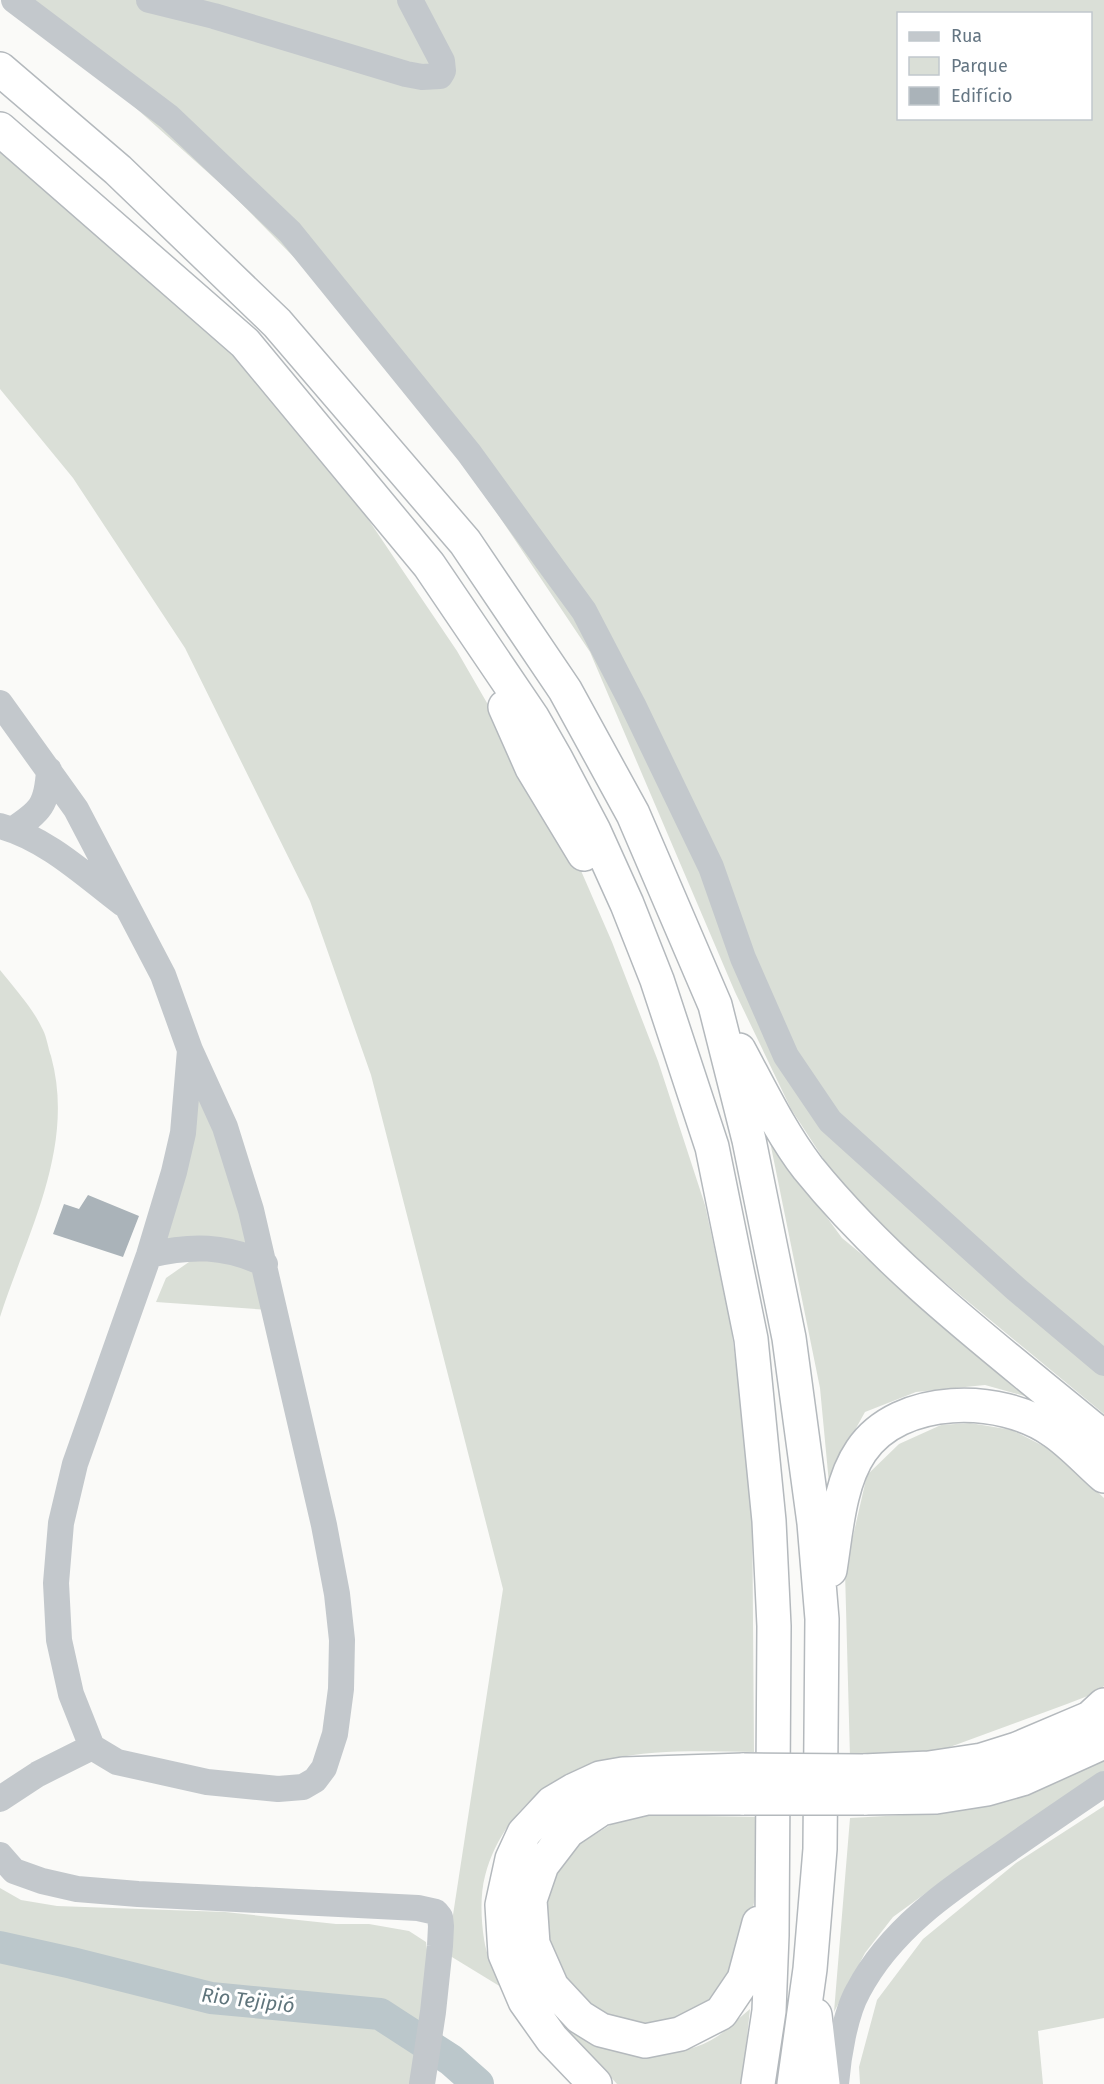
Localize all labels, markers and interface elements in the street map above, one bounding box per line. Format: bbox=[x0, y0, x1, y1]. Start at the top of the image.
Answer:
legend bbox=[897, 12, 1092, 120]
text: Rua bbox=[951, 25, 982, 47]
text: Parque bbox=[951, 55, 1008, 77]
text: Edifício bbox=[951, 85, 1013, 107]
water label: Rio Tejipió bbox=[200, 1982, 296, 2018]

